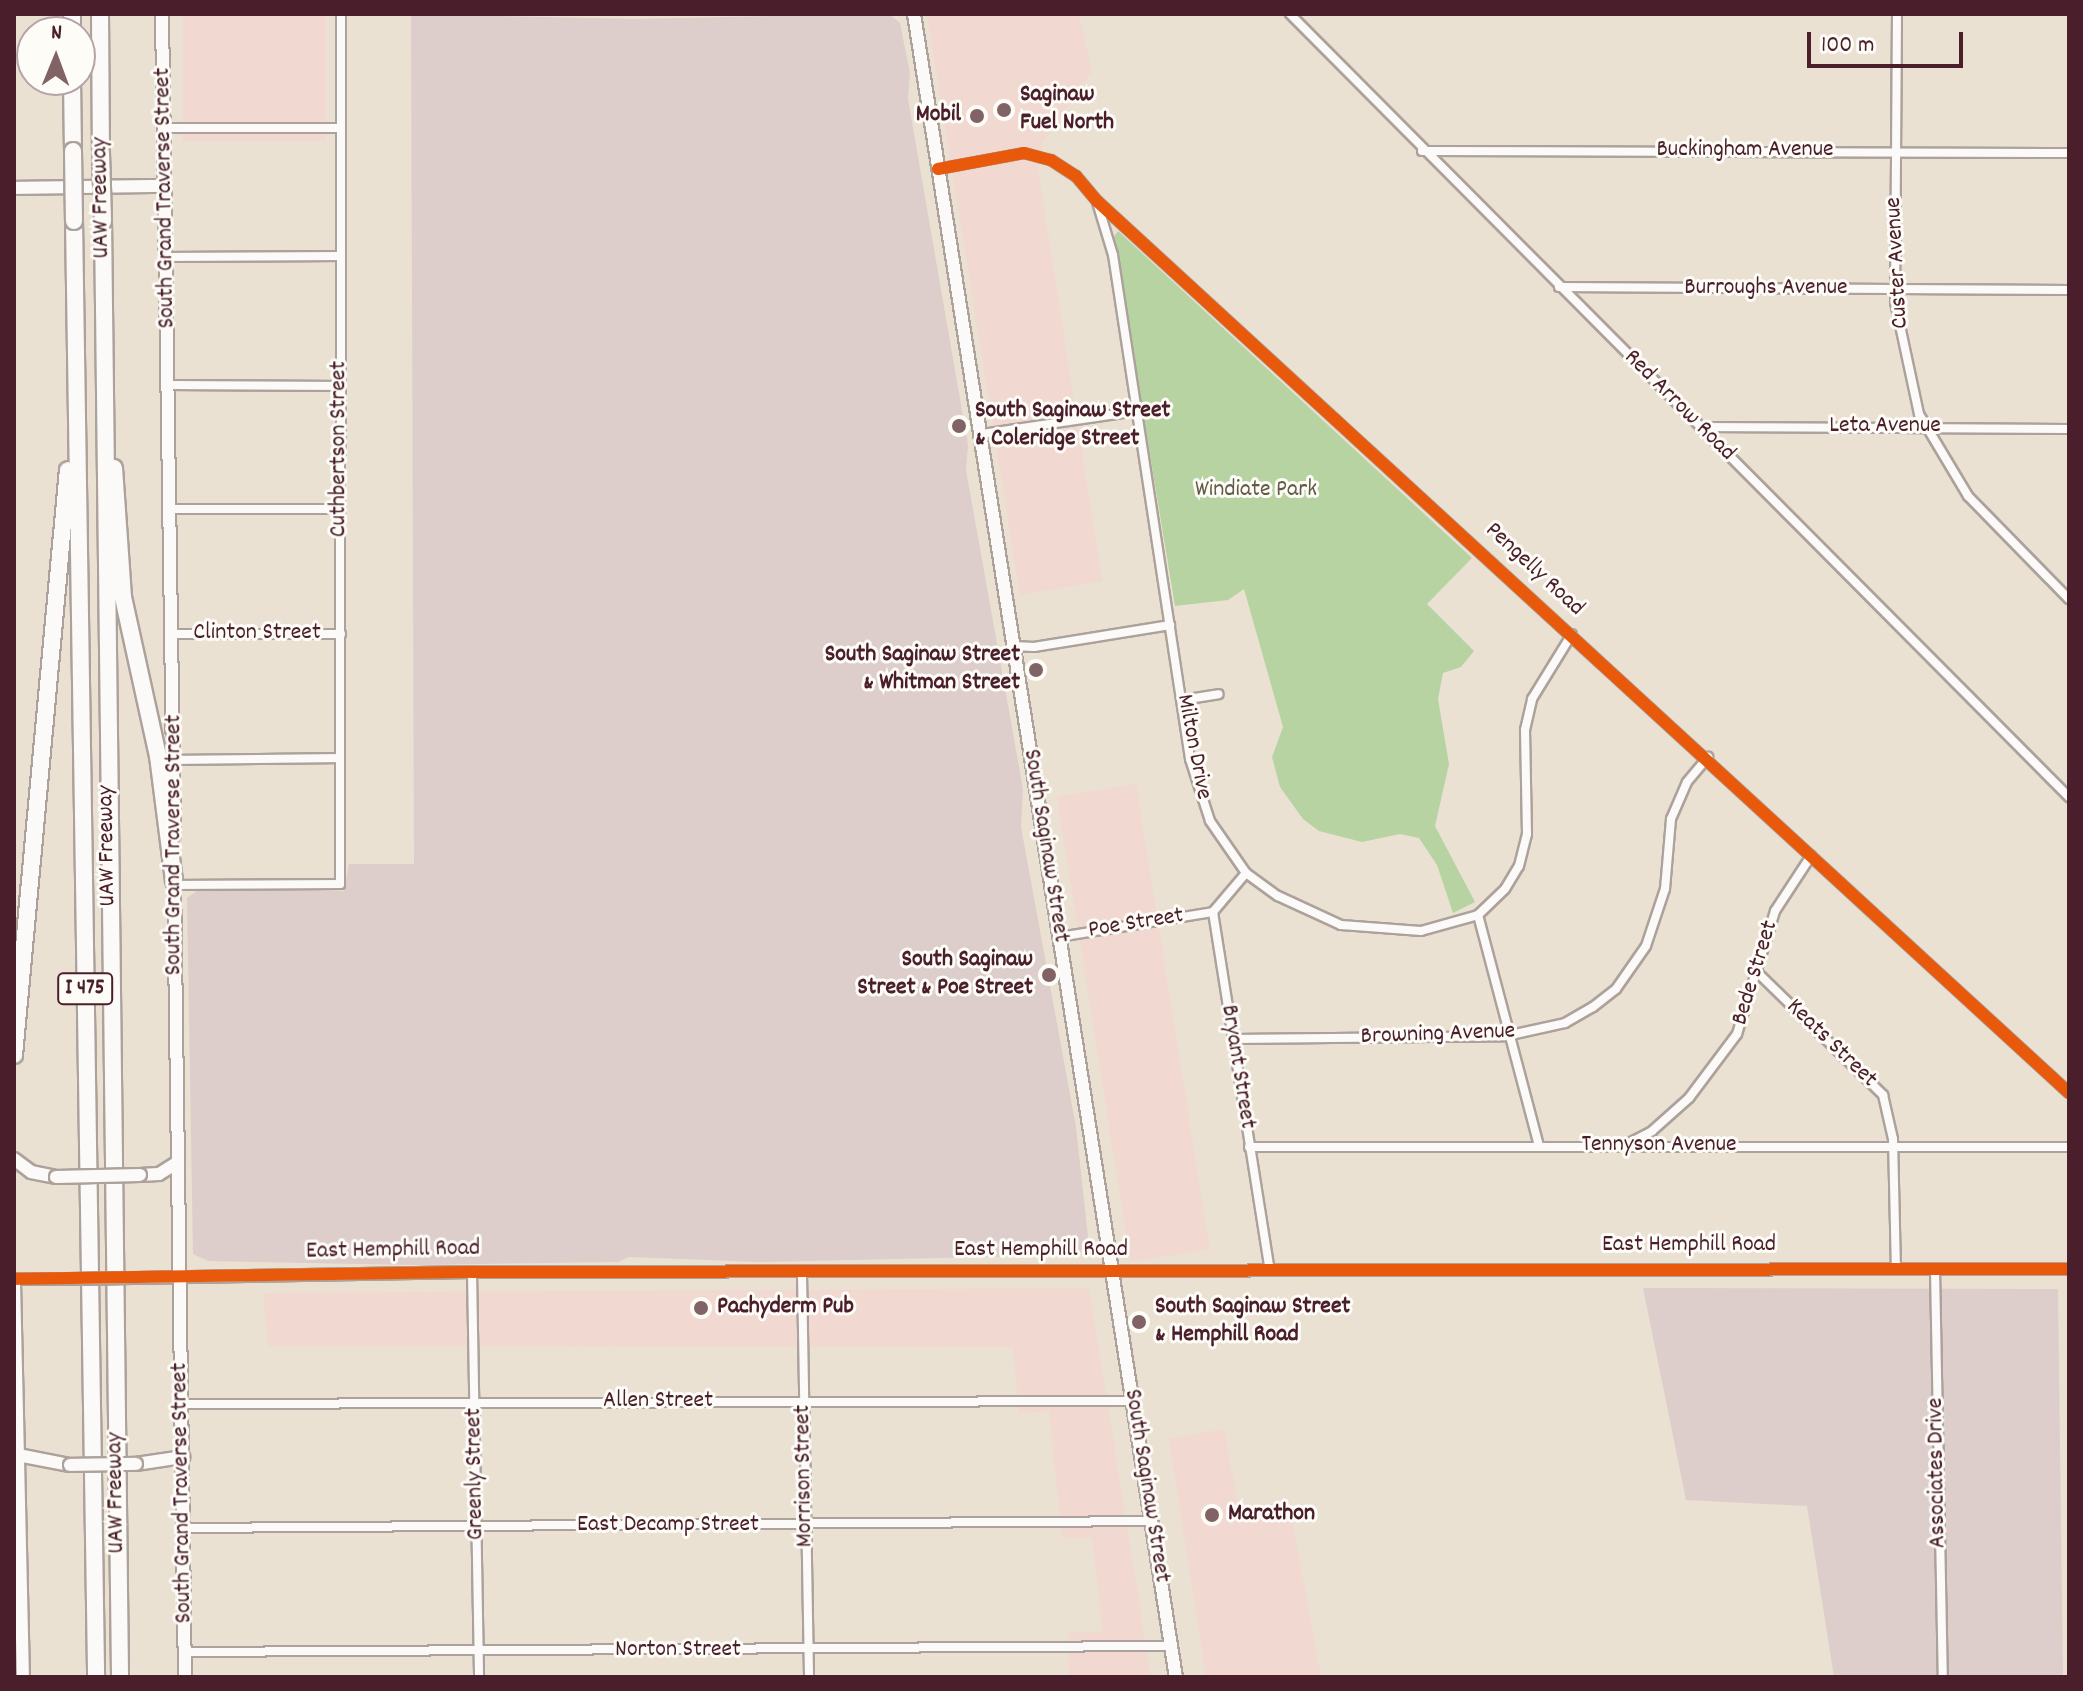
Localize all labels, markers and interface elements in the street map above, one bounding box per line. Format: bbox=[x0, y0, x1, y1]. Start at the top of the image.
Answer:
north arrow bbox=[16, 16, 96, 96]
scale bar bbox=[1811, 16, 1967, 66]
text: N bbox=[51, 18, 62, 49]
text: 100 m bbox=[1821, 29, 1874, 63]
street label: South Grand Traverse Street bbox=[149, 67, 183, 329]
place label: Saginaw Fuel North bbox=[1020, 82, 1114, 138]
marker: Saginaw Fuel North bbox=[995, 101, 1013, 119]
place label: Mobil bbox=[916, 102, 961, 130]
marker: Mobil bbox=[968, 107, 986, 125]
street label: UAW Freeway bbox=[87, 137, 117, 259]
street label: Buckingham Avenue bbox=[1656, 137, 1834, 165]
street label: Custer Avenue bbox=[1880, 196, 1916, 330]
street label: Burroughs Avenue bbox=[1684, 275, 1848, 303]
street label: Red Arrow Road bbox=[1617, 344, 1741, 468]
street label: Cuthbertson Street bbox=[326, 361, 354, 537]
place label: South Saginaw Street & Coleridge Street bbox=[975, 398, 1170, 454]
street label: Leta Avenue bbox=[1829, 413, 1941, 441]
marker: South Saginaw Street & Coleridge Street bbox=[950, 417, 968, 435]
park label: Windiate Park bbox=[1195, 477, 1317, 505]
street label: Pengelly Road bbox=[1478, 517, 1590, 623]
street label: Clinton Street bbox=[193, 620, 321, 648]
place label: South Saginaw Street & Whitman Street bbox=[825, 642, 1020, 698]
marker: South Saginaw Street & Whitman Street bbox=[1027, 661, 1045, 679]
street label: Milton Drive bbox=[1169, 692, 1217, 802]
street label: South Grand Traverse Street bbox=[161, 715, 189, 975]
street label: South Saginaw Street bbox=[1016, 747, 1074, 945]
street label: UAW Freeway bbox=[93, 785, 123, 907]
street label: Poe Street bbox=[1086, 902, 1186, 946]
street label: Bede Street bbox=[1727, 917, 1785, 1029]
place label: South Saginaw Street & Poe Street bbox=[857, 947, 1033, 1003]
marker: South Saginaw Street & Poe Street bbox=[1040, 966, 1058, 984]
road number: I 475 bbox=[57, 971, 113, 1007]
street label: Keats Street bbox=[1779, 993, 1883, 1095]
street label: Bryant Street bbox=[1213, 1003, 1261, 1131]
street label: Browning Avenue bbox=[1360, 1018, 1516, 1052]
street label: Tennyson Avenue bbox=[1581, 1132, 1737, 1160]
street label: East Hemphill Road bbox=[1602, 1232, 1776, 1260]
street label: East Hemphill Road bbox=[306, 1235, 480, 1267]
street label: East Hemphill Road bbox=[954, 1237, 1128, 1265]
place label: Pachyderm Pub bbox=[717, 1294, 854, 1322]
place label: South Saginaw Street & Hemphill Road bbox=[1155, 1294, 1350, 1350]
marker: Pachyderm Pub bbox=[692, 1299, 710, 1317]
marker: South Saginaw Street & Hemphill Road bbox=[1130, 1313, 1148, 1331]
street label: South Grand Traverse Street bbox=[166, 1362, 200, 1624]
street label: South Saginaw Street bbox=[1117, 1387, 1175, 1585]
street label: Allen Street bbox=[603, 1388, 713, 1416]
street label: Associates Drive bbox=[1922, 1397, 1954, 1549]
street label: Morrison Street bbox=[789, 1404, 821, 1548]
street label: Greenly Street bbox=[460, 1408, 492, 1540]
street label: UAW Freeway bbox=[102, 1432, 132, 1554]
place label: Marathon bbox=[1228, 1501, 1315, 1529]
marker: Marathon bbox=[1203, 1506, 1221, 1524]
street label: East Decamp Street bbox=[577, 1512, 759, 1540]
street label: Norton Street bbox=[615, 1637, 741, 1665]

